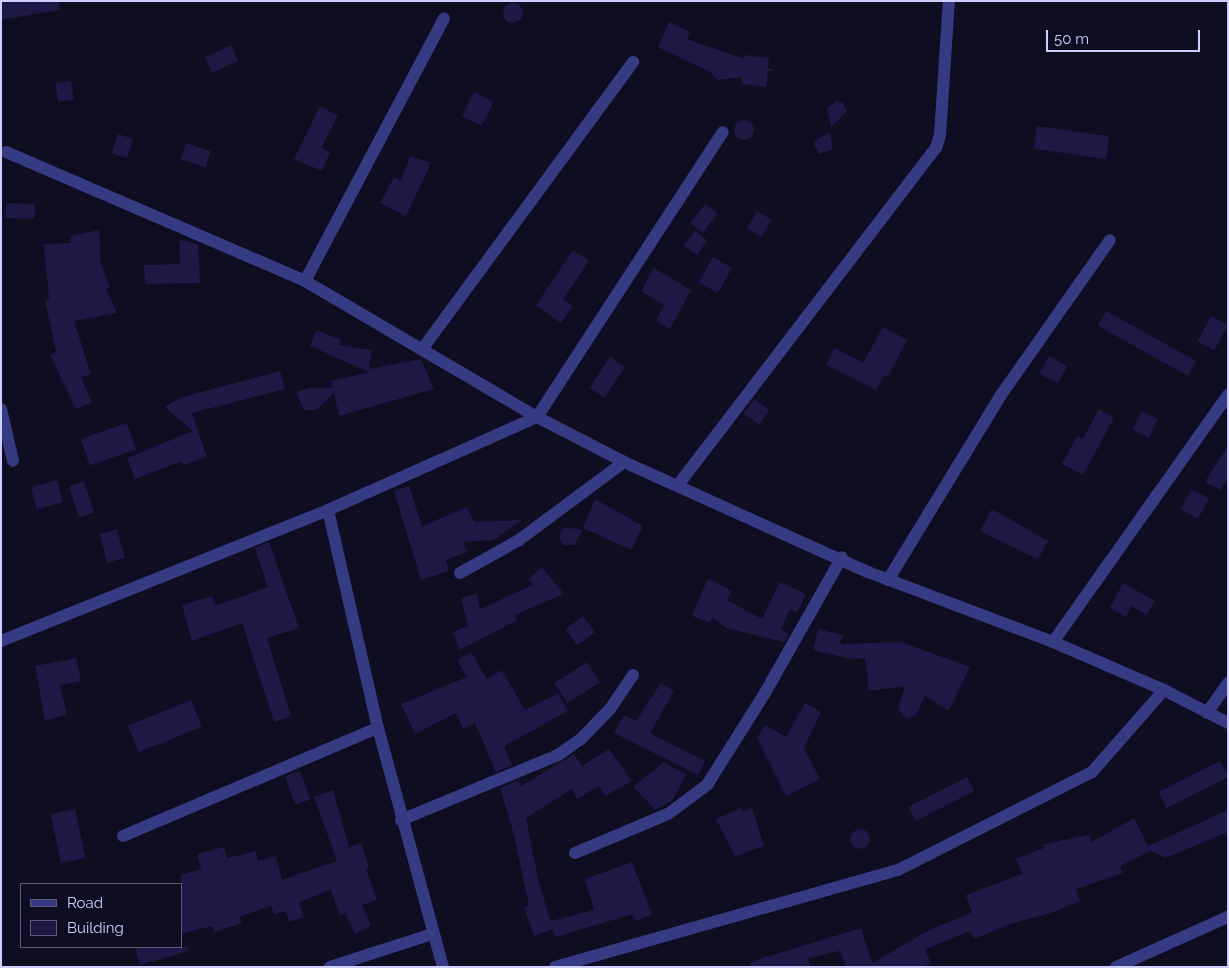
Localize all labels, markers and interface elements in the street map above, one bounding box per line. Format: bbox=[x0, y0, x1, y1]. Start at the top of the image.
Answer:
scale bar bbox=[1049, 20, 1203, 52]
text: 50 m bbox=[1054, 30, 1089, 48]
legend bbox=[20, 883, 182, 948]
text: Road bbox=[67, 894, 103, 912]
text: Building bbox=[67, 919, 124, 937]

